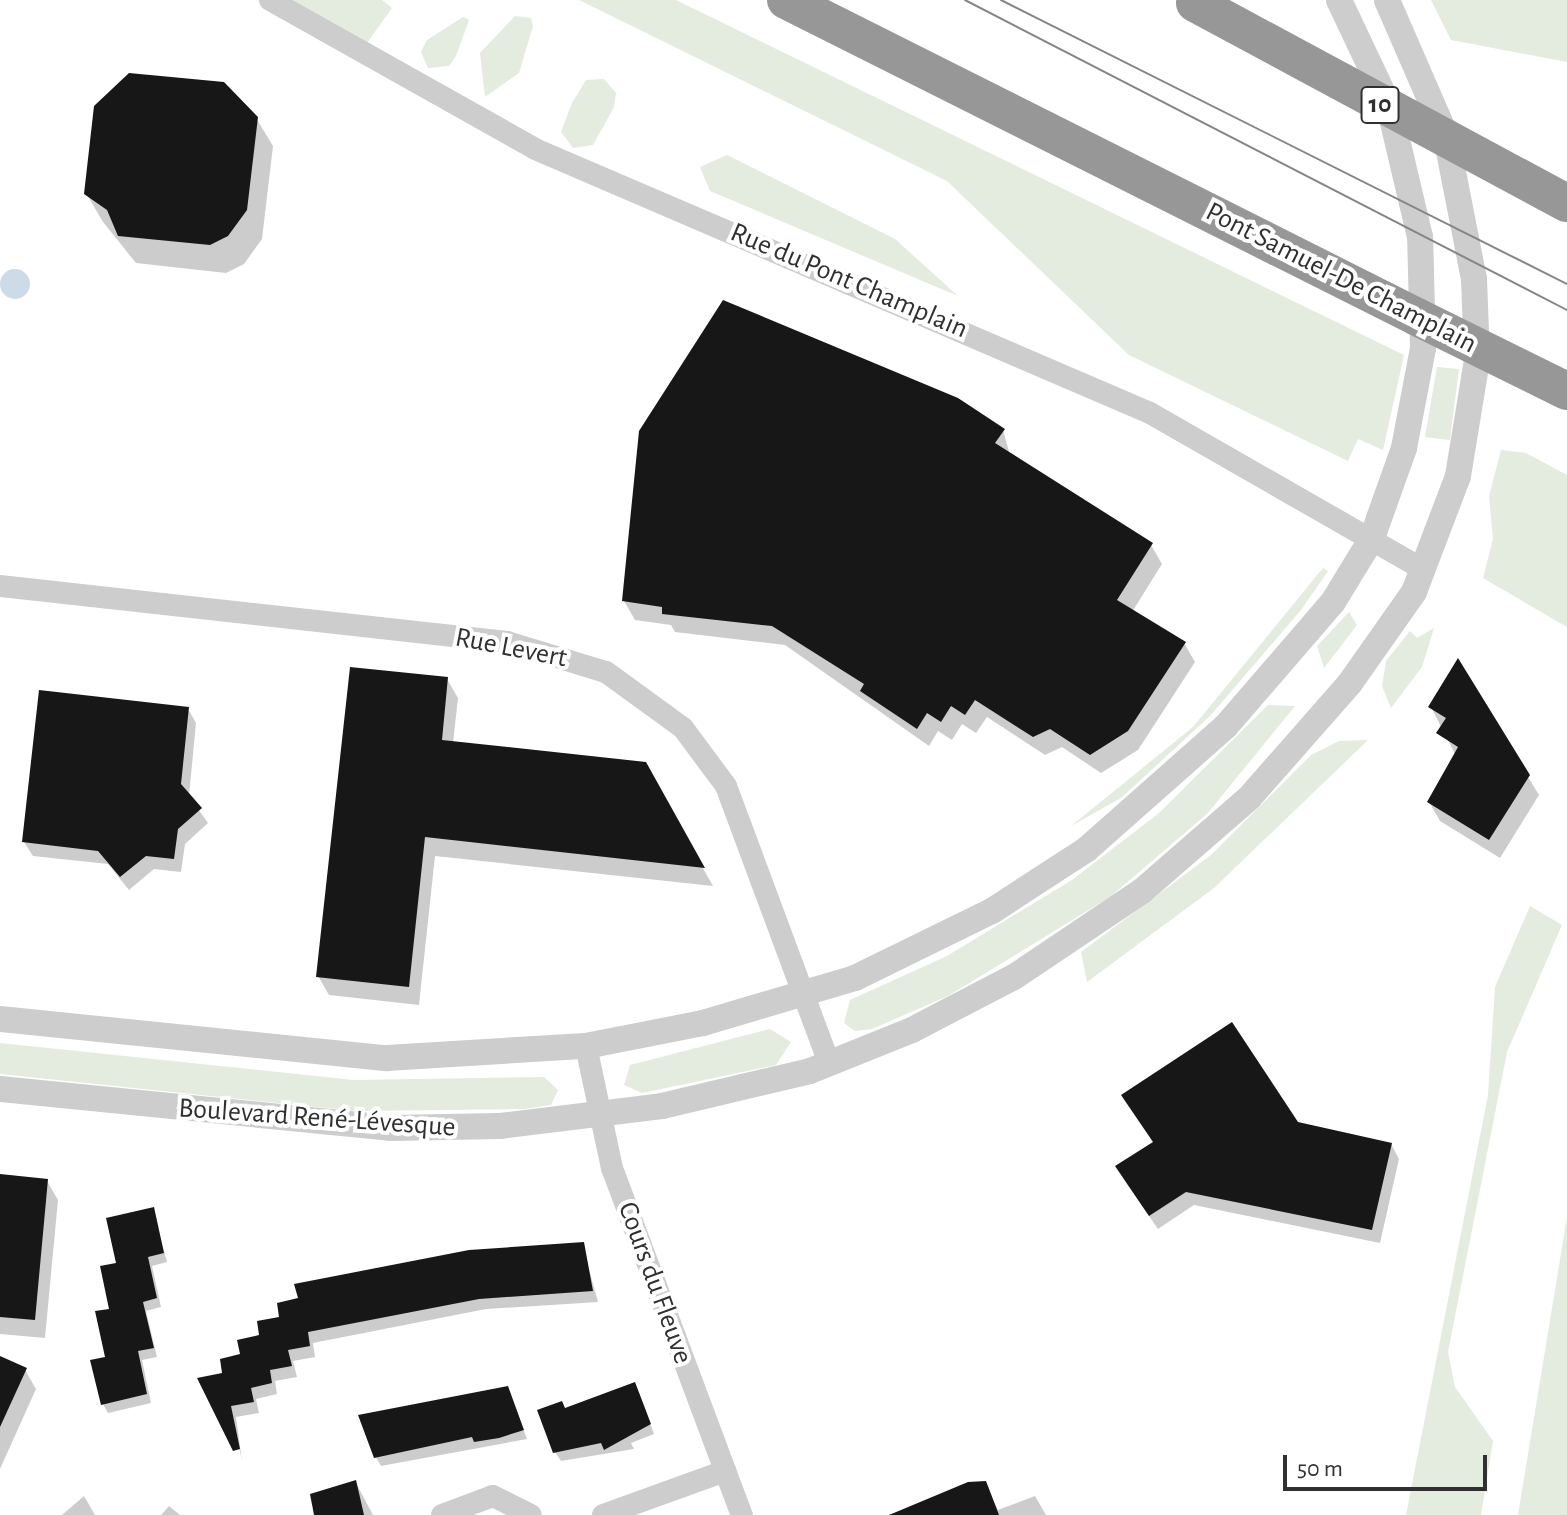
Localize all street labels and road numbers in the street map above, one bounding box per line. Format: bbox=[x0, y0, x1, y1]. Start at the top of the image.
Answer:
road number: 10 bbox=[1360, 83, 1400, 127]
street label: Pont Samuel-De Champlain bbox=[1200, 195, 1482, 361]
street label: Rue du Pont Champlain bbox=[725, 216, 973, 346]
street label: Rue Levert bbox=[452, 621, 570, 675]
street label: Boulevard René-Lévesque bbox=[177, 1092, 457, 1144]
street label: Cours du Fleuve bbox=[610, 1198, 700, 1368]

